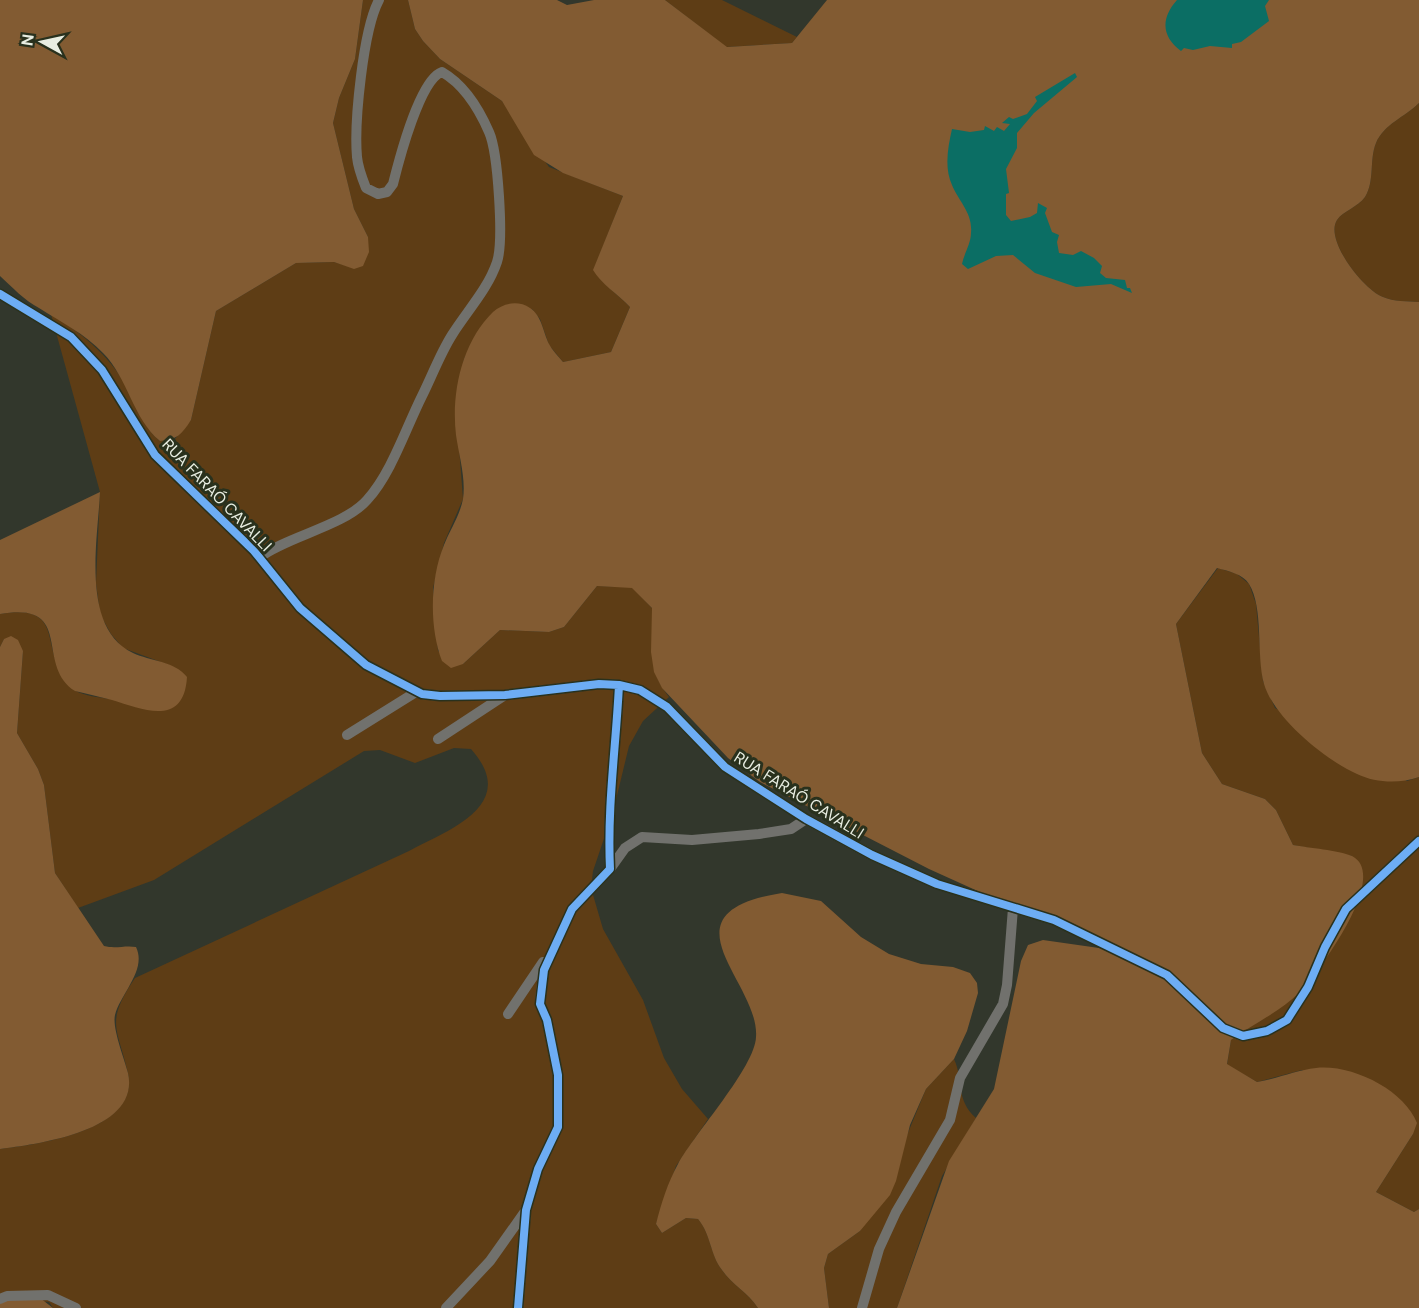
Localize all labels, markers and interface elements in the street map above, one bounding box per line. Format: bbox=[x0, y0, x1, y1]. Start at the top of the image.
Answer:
north arrow bbox=[12, 12, 72, 72]
text: N bbox=[16, 33, 39, 47]
street label: RUA FARAÓ CAVALLI bbox=[158, 434, 276, 556]
street label: RUA FARAÓ CAVALLI bbox=[730, 747, 868, 843]

